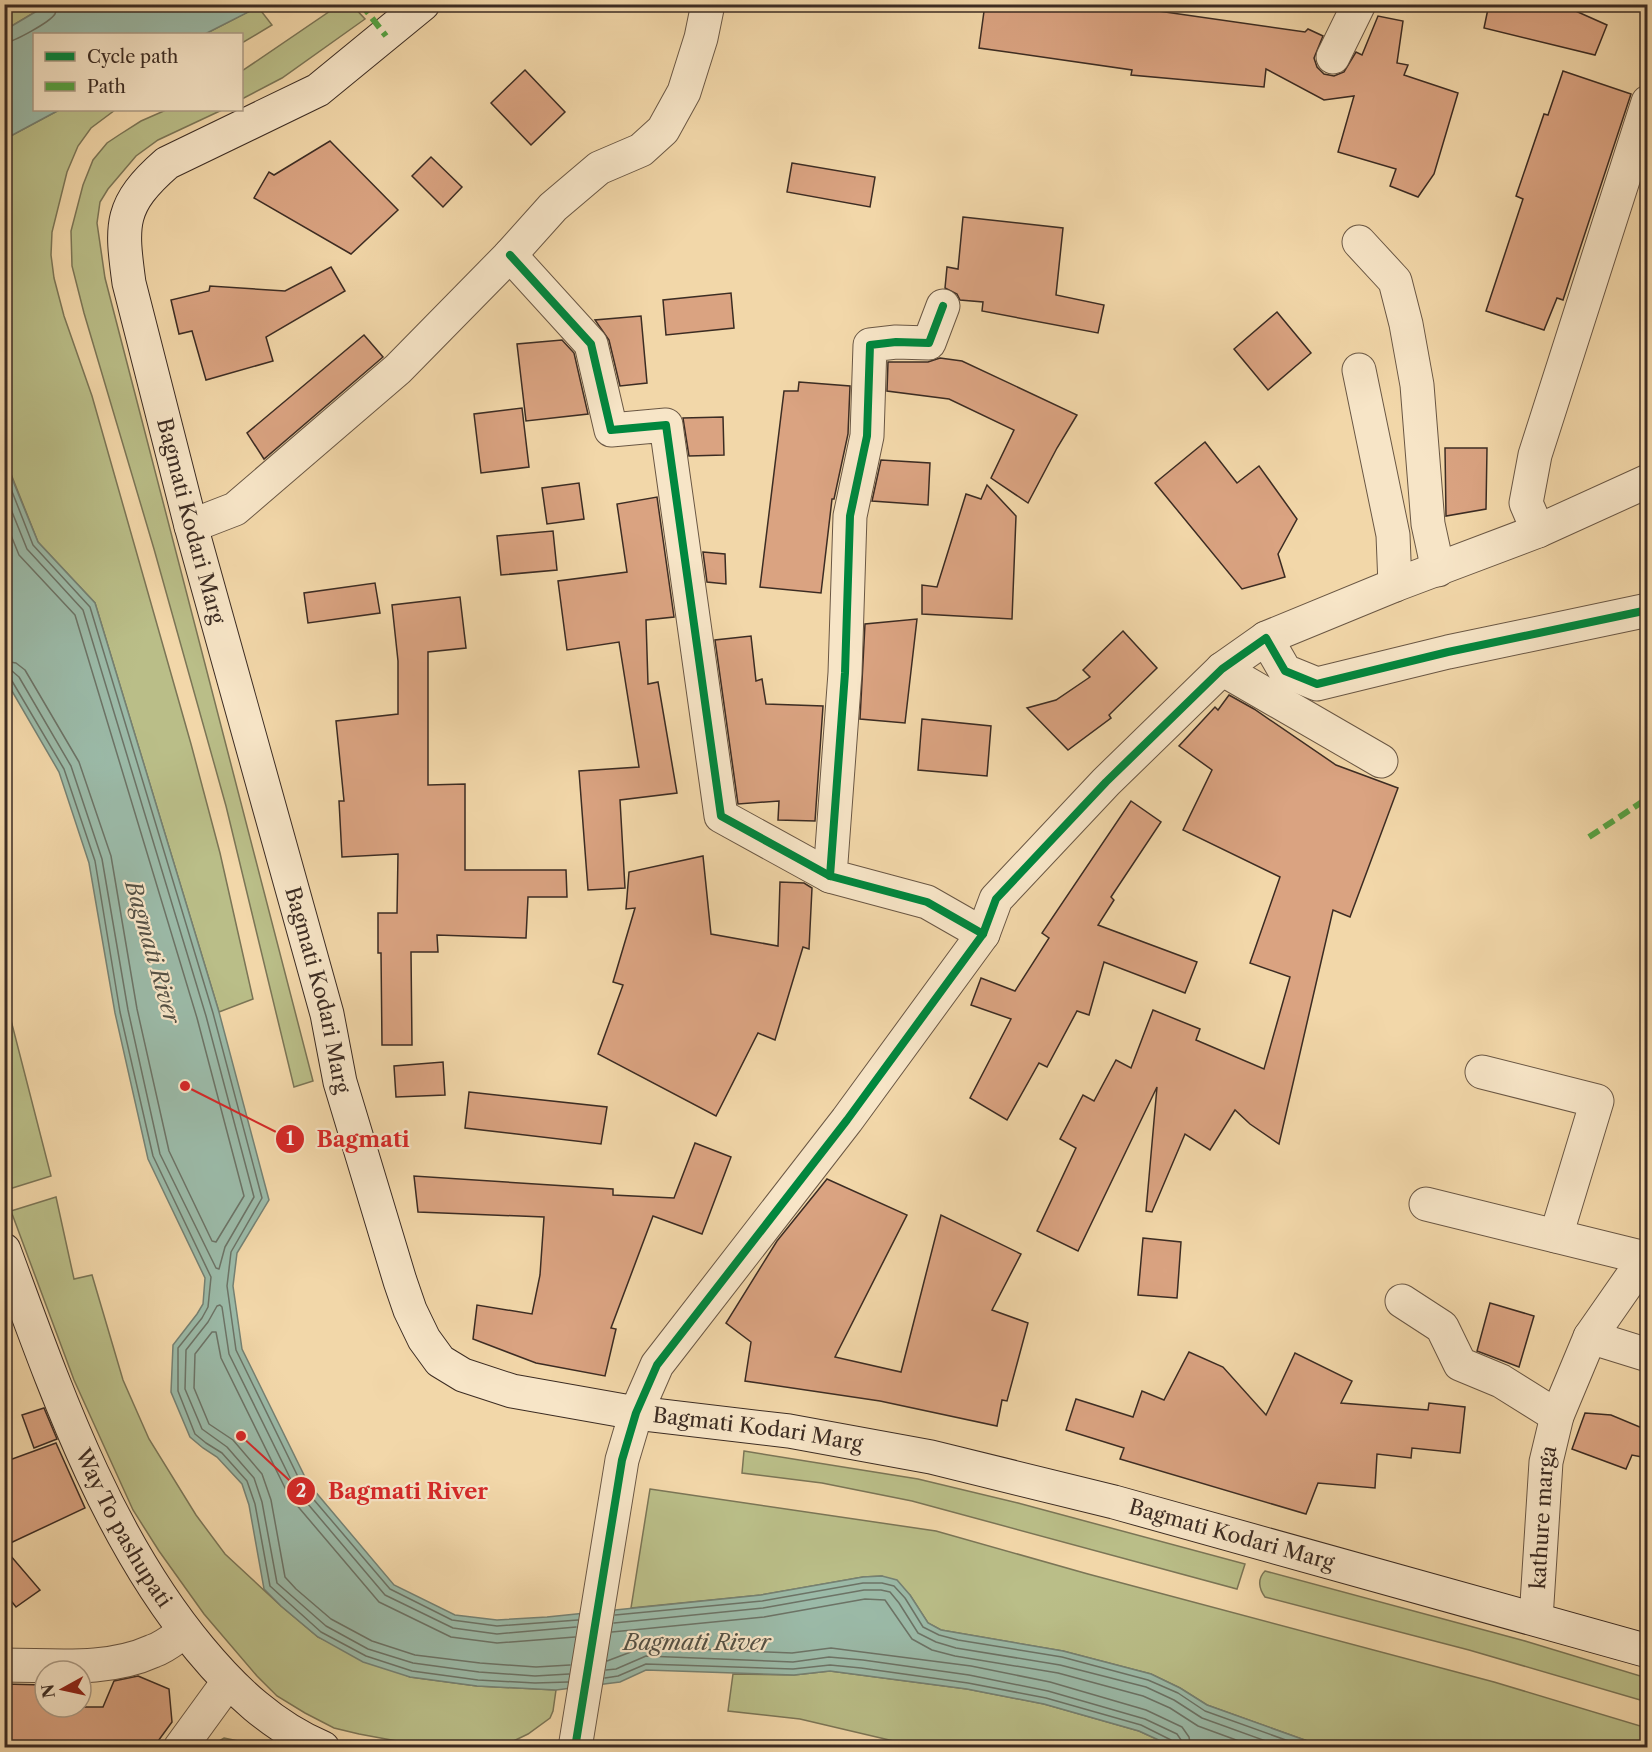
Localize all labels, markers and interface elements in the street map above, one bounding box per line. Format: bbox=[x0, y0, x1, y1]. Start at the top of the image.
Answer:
legend bbox=[33, 33, 243, 111]
text: Cycle path bbox=[87, 46, 178, 68]
text: Path bbox=[87, 76, 126, 98]
street label: Bagmati Kodari Marg bbox=[152, 415, 231, 628]
water label: Bagmati River bbox=[119, 876, 186, 1028]
street label: Bagmati Kodari Marg bbox=[280, 884, 356, 1097]
callout: Bagmati bbox=[275, 1119, 422, 1159]
text: Bagmati bbox=[316, 1126, 410, 1153]
text: 1 bbox=[286, 1128, 294, 1150]
street label: Bagmati Kodari Marg bbox=[651, 1402, 866, 1456]
street label: kathure marga bbox=[1525, 1442, 1562, 1590]
street label: Way To pashupati bbox=[70, 1444, 177, 1612]
callout: Bagmati River bbox=[286, 1471, 500, 1511]
text: Bagmati River bbox=[328, 1478, 488, 1505]
text: 2 bbox=[296, 1480, 306, 1502]
street label: Bagmati Kodari Marg bbox=[1126, 1494, 1338, 1575]
water label: Bagmati River bbox=[621, 1629, 772, 1656]
north arrow bbox=[33, 1659, 93, 1719]
text: N bbox=[37, 1683, 59, 1699]

